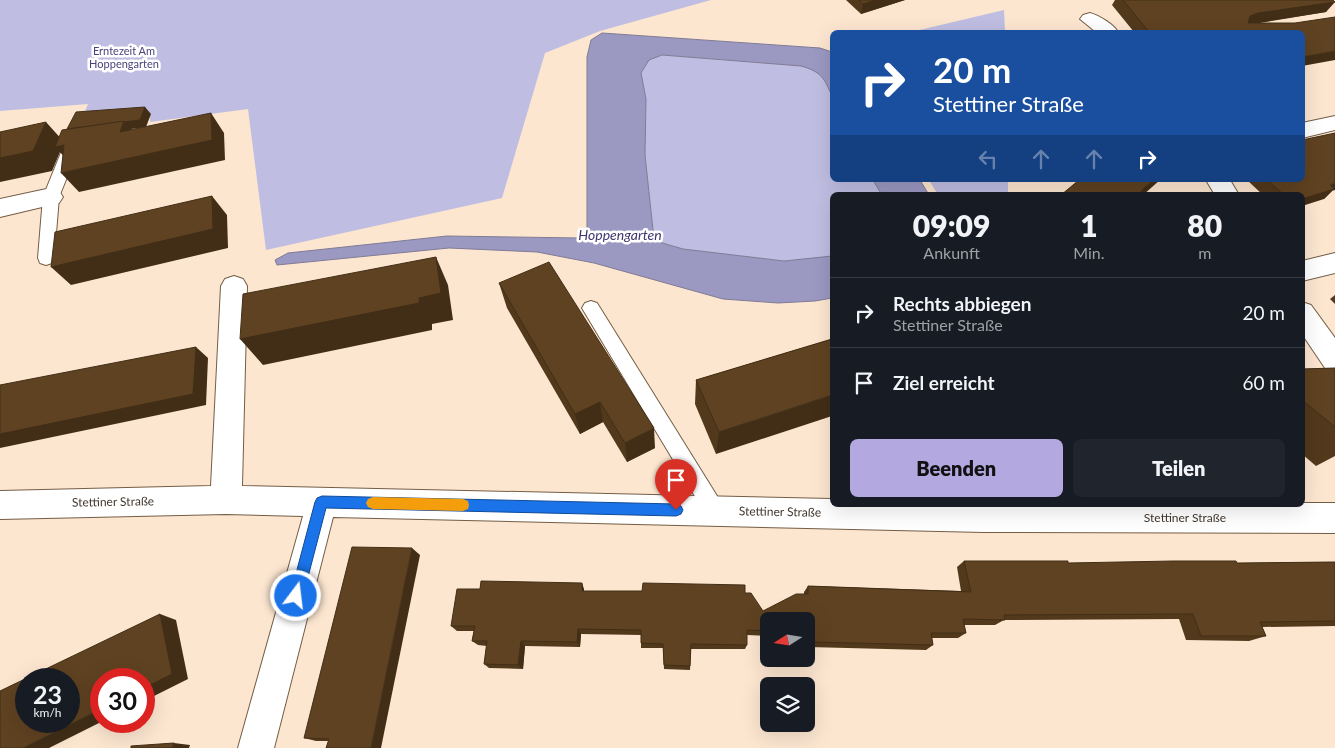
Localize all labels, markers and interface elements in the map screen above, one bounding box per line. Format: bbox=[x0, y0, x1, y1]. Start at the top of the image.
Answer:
park label: Erntezeit Am Hoppengarten bbox=[89, 44, 159, 70]
text: 20 m bbox=[933, 48, 1011, 90]
icon: right bbox=[850, 50, 915, 115]
text: Stettiner Straße bbox=[933, 90, 1084, 117]
icon: left bbox=[974, 145, 1002, 173]
icon: ahead bbox=[1027, 145, 1055, 173]
icon: ahead bbox=[1080, 145, 1108, 173]
icon: right bbox=[1133, 145, 1161, 173]
text: 09:09 bbox=[913, 207, 990, 243]
text: 1 bbox=[1080, 207, 1098, 243]
text: 80 bbox=[1187, 207, 1222, 243]
water label: Hoppengarten bbox=[578, 226, 662, 243]
text: Ankunft bbox=[923, 243, 980, 262]
text: Min. bbox=[1073, 243, 1105, 262]
text: m bbox=[1198, 243, 1211, 262]
text: Rechts abbiegen bbox=[893, 292, 1031, 315]
icon: right bbox=[850, 299, 878, 327]
text: 20 m bbox=[1242, 301, 1285, 324]
text: Stettiner Straße bbox=[893, 315, 1003, 334]
icon: arrive bbox=[850, 369, 878, 397]
text: Ziel erreicht bbox=[893, 371, 995, 394]
text: 60 m bbox=[1242, 371, 1285, 394]
button: Beenden bbox=[850, 439, 1063, 497]
button: Teilen bbox=[1073, 439, 1285, 497]
pin bbox=[655, 459, 697, 510]
icon: arrive bbox=[662, 466, 690, 494]
street label: Stettiner Straße bbox=[72, 493, 154, 510]
street label: Stettiner Straße bbox=[739, 503, 821, 520]
street label: Stettiner Straße bbox=[1144, 510, 1226, 525]
position arrow bbox=[269, 569, 321, 621]
north arrow bbox=[760, 612, 815, 668]
map controls bbox=[760, 612, 815, 732]
speed limit sign: 30 bbox=[90, 668, 155, 733]
button: layers bbox=[760, 677, 815, 732]
text: 23 bbox=[33, 679, 62, 709]
text: km/h bbox=[33, 705, 62, 720]

